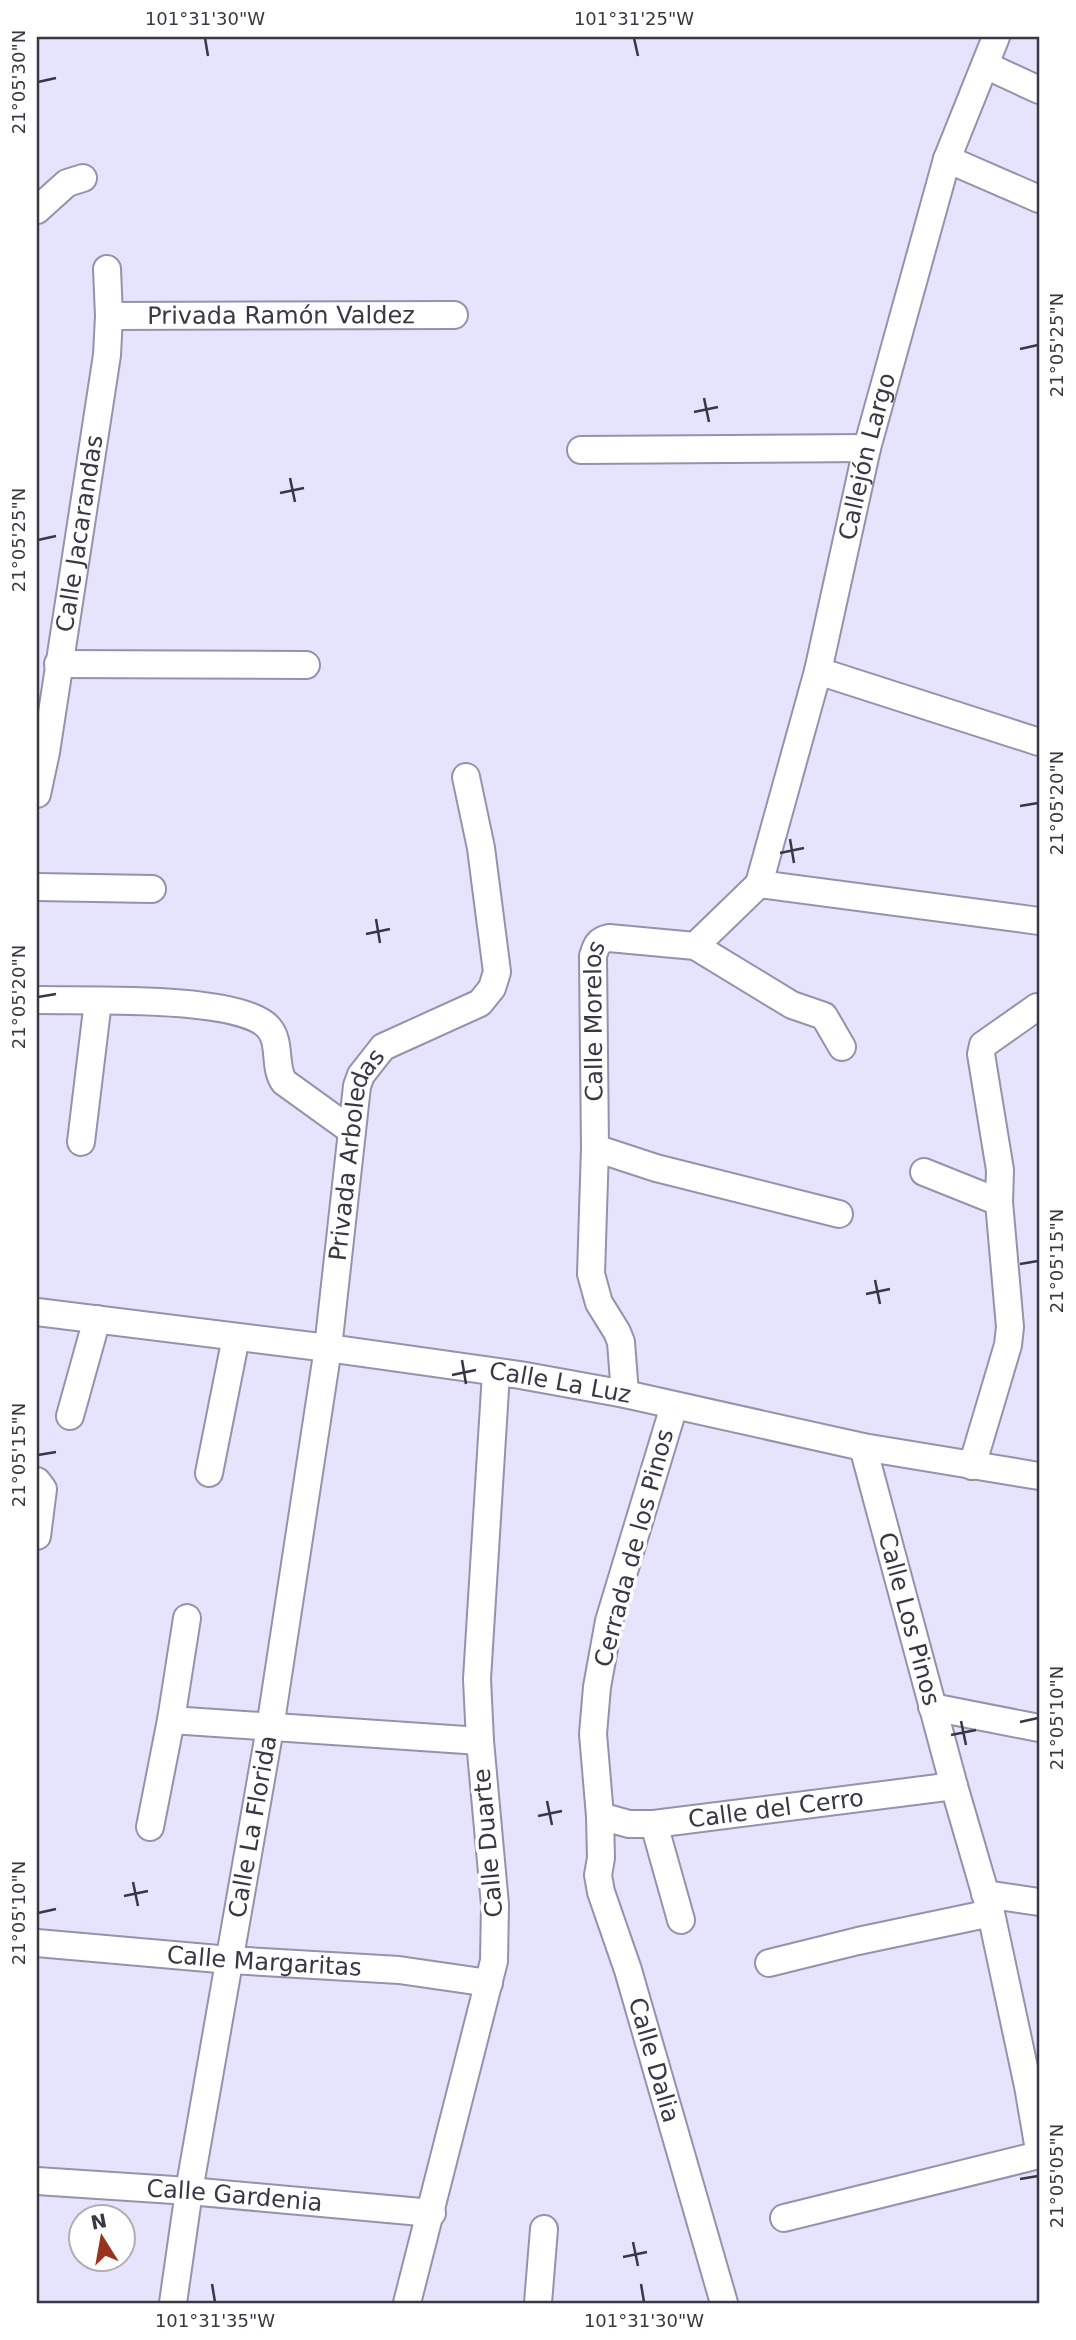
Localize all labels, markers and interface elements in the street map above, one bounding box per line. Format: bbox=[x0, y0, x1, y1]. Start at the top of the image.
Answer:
text: 101°31'30"W bbox=[145, 8, 265, 29]
text: 101°31'25"W bbox=[574, 8, 694, 29]
text: 21°05'30"N bbox=[8, 30, 29, 134]
text: 21°05'25"N bbox=[1046, 293, 1067, 397]
street label: Privada Ramón Valdez bbox=[147, 301, 415, 330]
street label: Callejón Largo bbox=[833, 370, 901, 543]
street label: Calle Jacarandas bbox=[51, 433, 109, 634]
text: 21°05'25"N bbox=[8, 488, 29, 592]
text: 21°05'20"N bbox=[1046, 751, 1067, 855]
street label: Calle Morelos bbox=[579, 936, 611, 1102]
text: 21°05'20"N bbox=[8, 945, 29, 1049]
street label: Privada Arboledas bbox=[324, 1043, 390, 1262]
text: 21°05'15"N bbox=[1046, 1209, 1067, 1313]
street label: Calle La Luz bbox=[487, 1357, 633, 1409]
text: 21°05'15"N bbox=[8, 1403, 29, 1507]
street label: Cerrada de los Pinos bbox=[589, 1426, 679, 1670]
street label: Calle Los Pinos bbox=[873, 1529, 946, 1709]
text: 21°05'10"N bbox=[1046, 1666, 1067, 1770]
street label: Calle La Florida bbox=[223, 1733, 282, 1920]
street label: Calle Duarte bbox=[468, 1767, 508, 1919]
street label: Calle del Cerro bbox=[687, 1784, 865, 1834]
text: 21°05'10"N bbox=[8, 1861, 29, 1965]
street label: Calle Margaritas bbox=[166, 1940, 362, 1982]
street label: Calle Dalia bbox=[623, 1994, 685, 2126]
text: 21°05'05"N bbox=[1046, 2124, 1067, 2228]
street label: Calle Gardenia bbox=[146, 2174, 324, 2217]
north arrow bbox=[66, 2204, 136, 2274]
text: N bbox=[89, 2209, 109, 2234]
text: 101°31'35"W bbox=[155, 2310, 275, 2331]
text: 101°31'30"W bbox=[584, 2310, 704, 2331]

